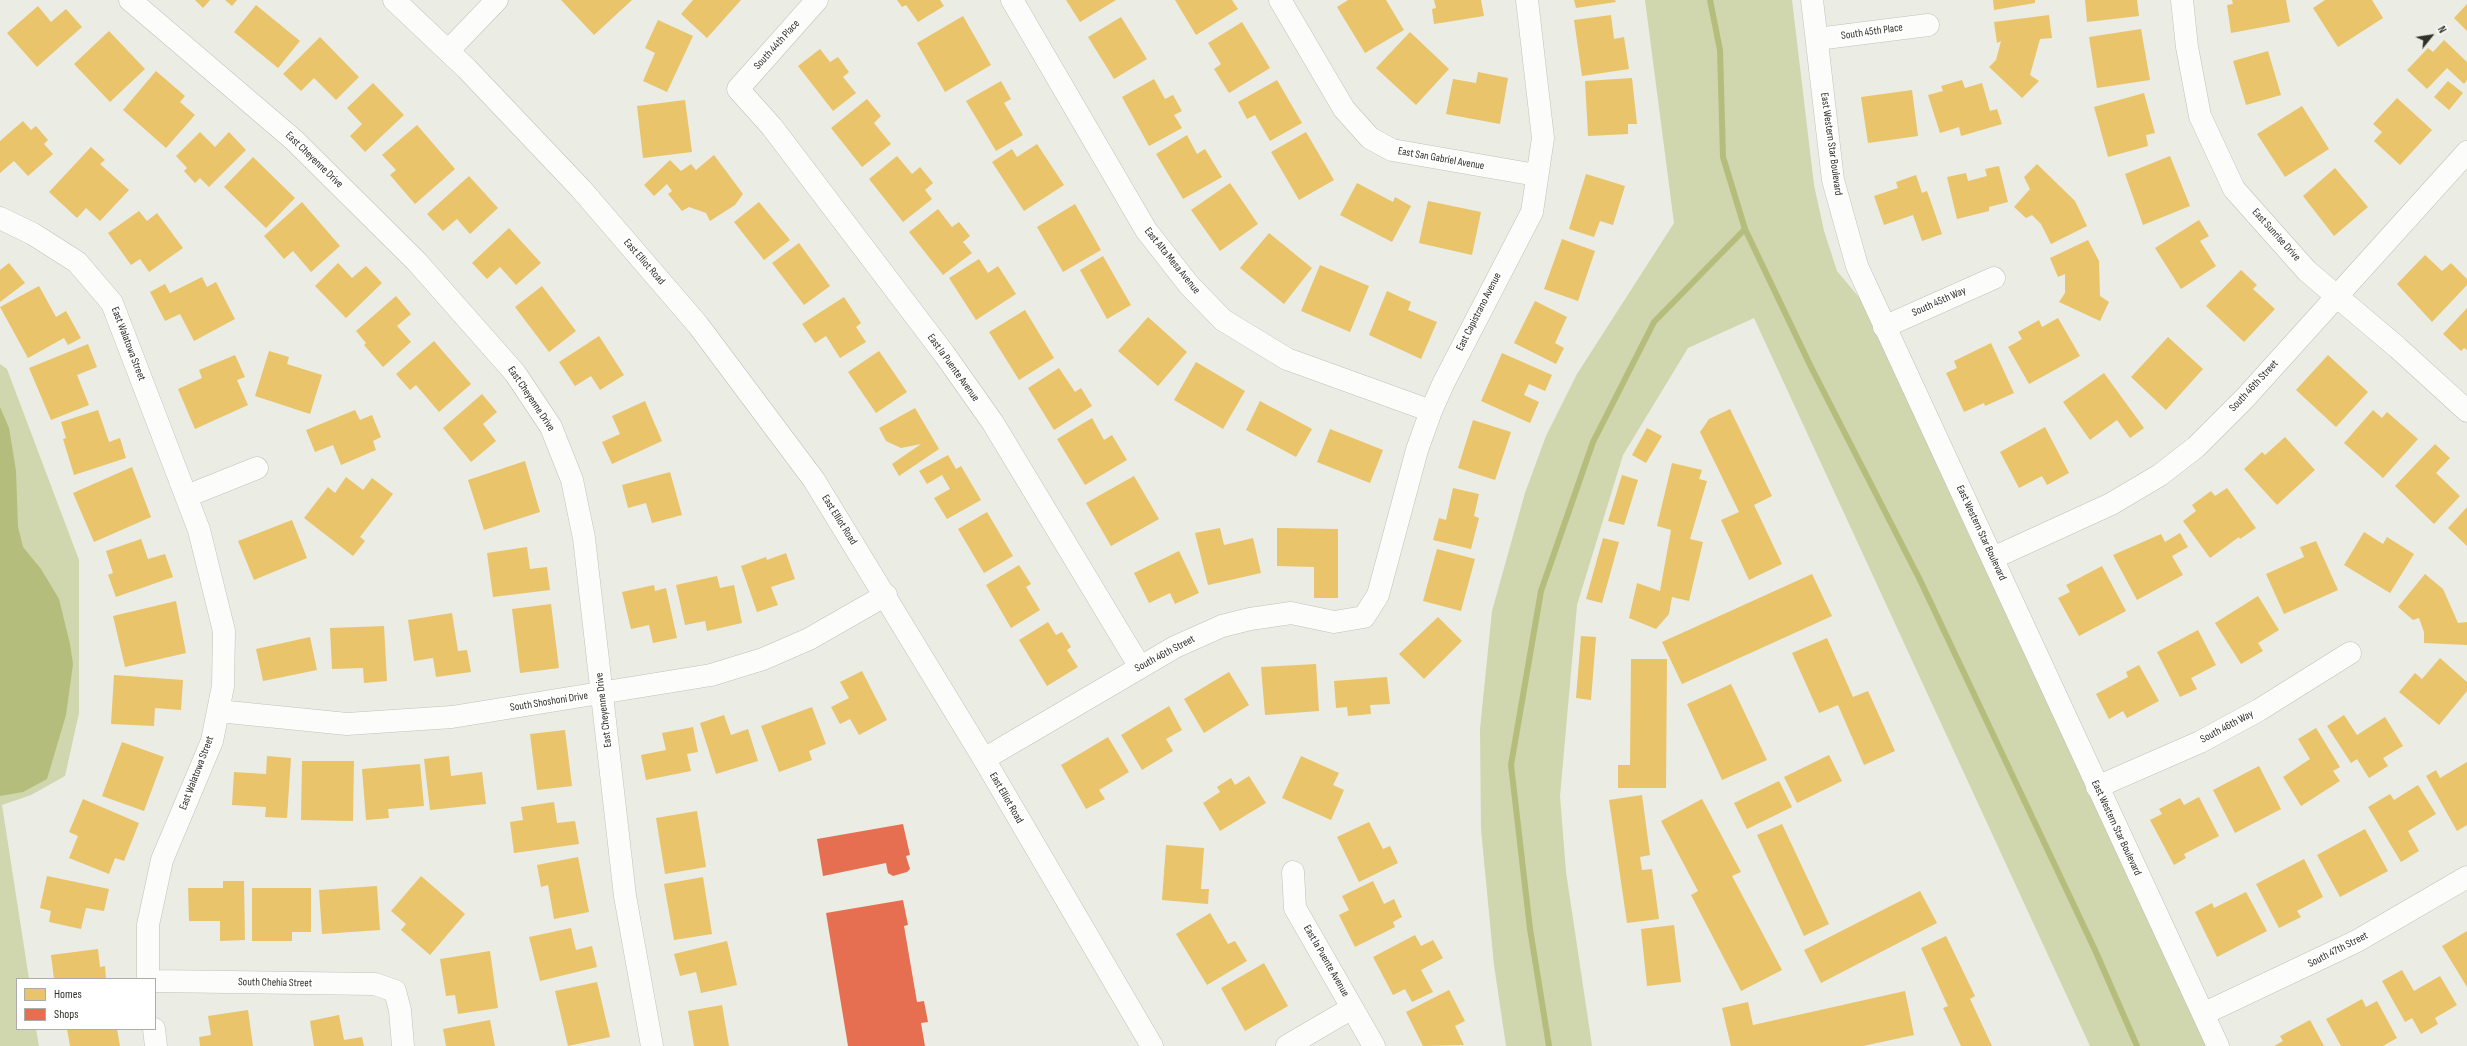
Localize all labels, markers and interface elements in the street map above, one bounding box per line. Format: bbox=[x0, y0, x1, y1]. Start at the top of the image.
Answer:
north arrow bbox=[2411, 16, 2451, 56]
street label: South 44th Place bbox=[751, 17, 803, 73]
street label: South 45th Place bbox=[1840, 21, 1904, 43]
text: N bbox=[2435, 24, 2449, 36]
street label: East Western Star Boulevard bbox=[1817, 92, 1845, 196]
street label: East Cheyenne Drive bbox=[282, 129, 346, 191]
street label: East San Gabriel Avenue bbox=[1397, 145, 1485, 173]
street label: East Sunrise Drive bbox=[2249, 206, 2303, 264]
street label: East Alta Mesa Avenue bbox=[1141, 225, 1203, 297]
street label: East Elliot Road bbox=[620, 236, 668, 288]
street label: East Capistrano Avenue bbox=[1454, 271, 1504, 353]
street label: South 45th Way bbox=[1910, 284, 1968, 320]
street label: East Walatowa Street bbox=[108, 305, 148, 383]
street label: East la Puente Avenue bbox=[924, 332, 982, 404]
street label: South 46th Street bbox=[2227, 357, 2281, 415]
street label: East Cheyenne Drive bbox=[504, 364, 558, 434]
street label: East Western Star Boulevard bbox=[1953, 483, 2009, 583]
street label: East Elliot Road bbox=[818, 493, 860, 547]
street label: South 46th Street bbox=[1133, 633, 1197, 675]
street label: East Cheyenne Drive bbox=[593, 672, 615, 748]
street label: South Shoshoni Drive bbox=[509, 689, 589, 715]
street label: South 46th Way bbox=[2198, 708, 2256, 746]
street label: East Walatowa Street bbox=[177, 734, 217, 812]
street label: East Elliot Road bbox=[986, 770, 1026, 826]
street label: East Western Star Boulevard bbox=[2088, 778, 2144, 878]
street label: East la Puente Avenue bbox=[1300, 923, 1352, 999]
street label: South 47th Street bbox=[2306, 929, 2370, 971]
street label: South Chehia Street bbox=[238, 976, 312, 990]
legend bbox=[16, 978, 156, 1030]
text: Homes bbox=[54, 987, 82, 1002]
text: Shops bbox=[54, 1007, 79, 1022]

